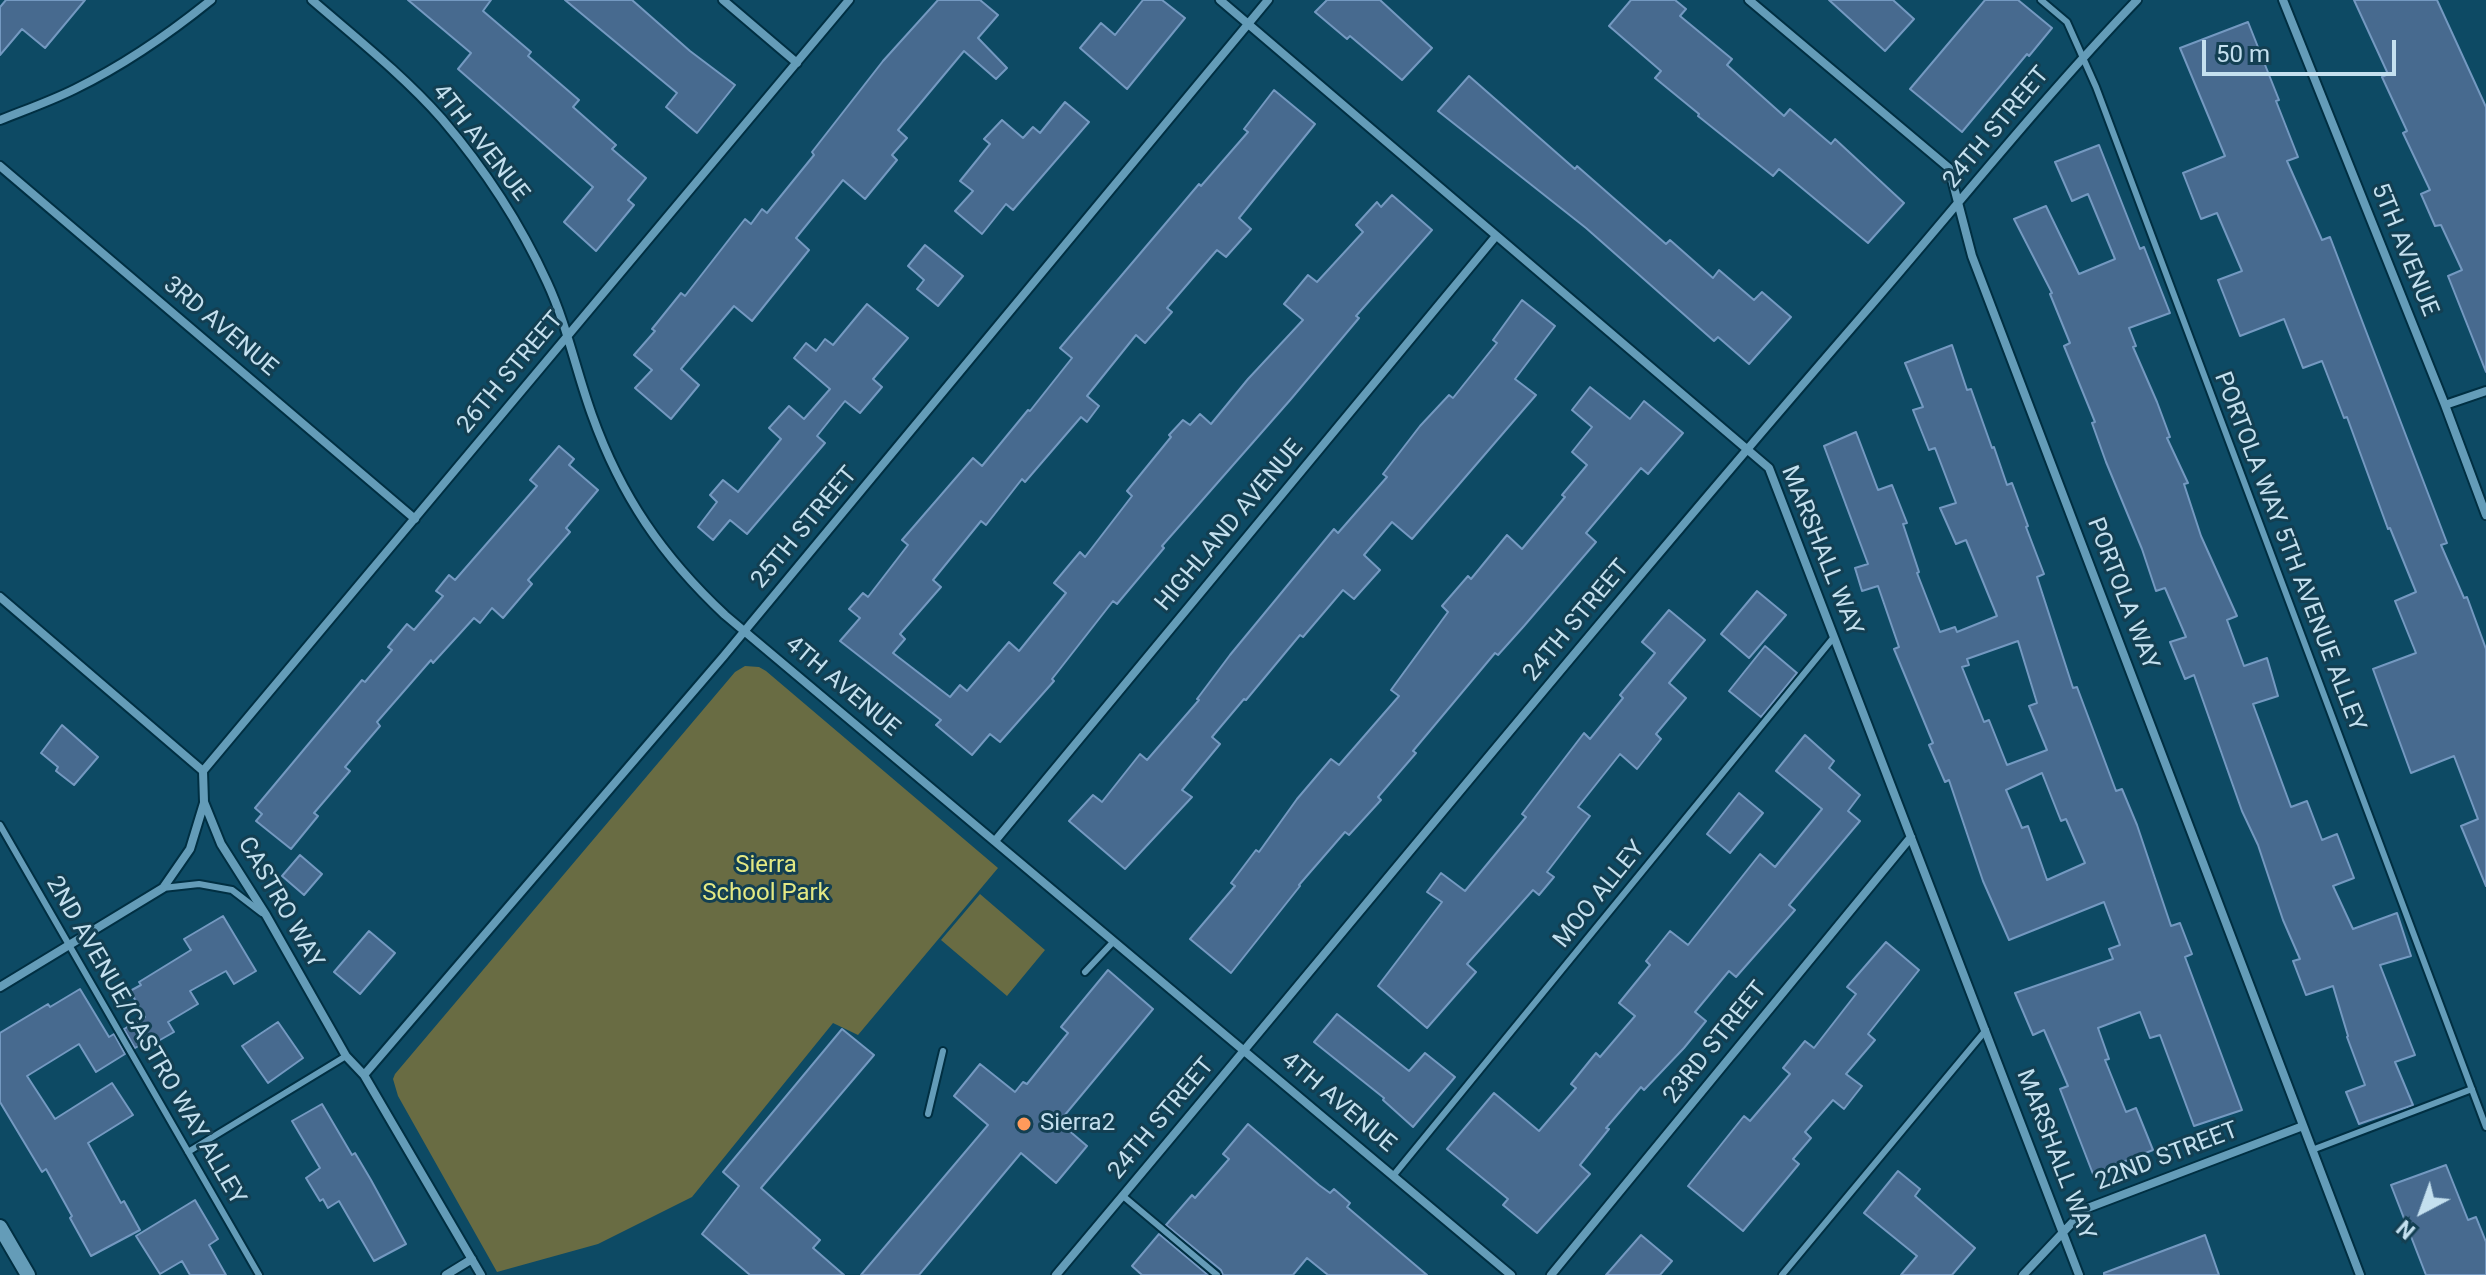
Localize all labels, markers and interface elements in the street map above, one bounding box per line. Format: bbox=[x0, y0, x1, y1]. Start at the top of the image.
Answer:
scale bar bbox=[2206, 24, 2400, 74]
text: 50 m bbox=[2216, 40, 2270, 68]
street label: 24TH STREET bbox=[1938, 61, 2056, 195]
street label: 4TH AVENUE bbox=[425, 79, 535, 207]
street label: 5TH AVENUE bbox=[2364, 179, 2444, 321]
street label: 3RD AVENUE bbox=[157, 271, 283, 383]
street label: 26TH STREET bbox=[452, 306, 570, 440]
street label: PORTOLA WAY 5TH AVENUE ALLEY bbox=[2207, 368, 2371, 736]
street label: HIGHLAND AVENUE bbox=[1150, 435, 1310, 617]
street label: 25TH STREET bbox=[746, 461, 864, 595]
street label: MARSHALL WAY bbox=[1774, 462, 1868, 640]
street label: PORTOLA WAY bbox=[2080, 514, 2164, 674]
street label: 24TH STREET bbox=[1518, 554, 1636, 688]
street label: 4TH AVENUE bbox=[779, 631, 905, 743]
street label: CASTRO WAY bbox=[231, 832, 329, 974]
street label: MOO ALLEY bbox=[1548, 836, 1652, 954]
park label: Sierra School Park bbox=[702, 852, 830, 908]
street label: 2ND AVENUE/CASTRO WAY ALLEY bbox=[39, 872, 251, 1210]
street label: 23RD STREET bbox=[1658, 976, 1774, 1110]
street label: 4TH AVENUE bbox=[1275, 1047, 1401, 1159]
street label: 24TH STREET bbox=[1103, 1052, 1221, 1186]
street label: MARSHALL WAY bbox=[2009, 1066, 2101, 1244]
place label: Sierra2 bbox=[1040, 1110, 1115, 1138]
marker: Sierra2 bbox=[1015, 1115, 1033, 1133]
street label: 22ND STREET bbox=[2091, 1117, 2243, 1197]
north arrow bbox=[2382, 1171, 2462, 1251]
text: N bbox=[2392, 1215, 2420, 1244]

